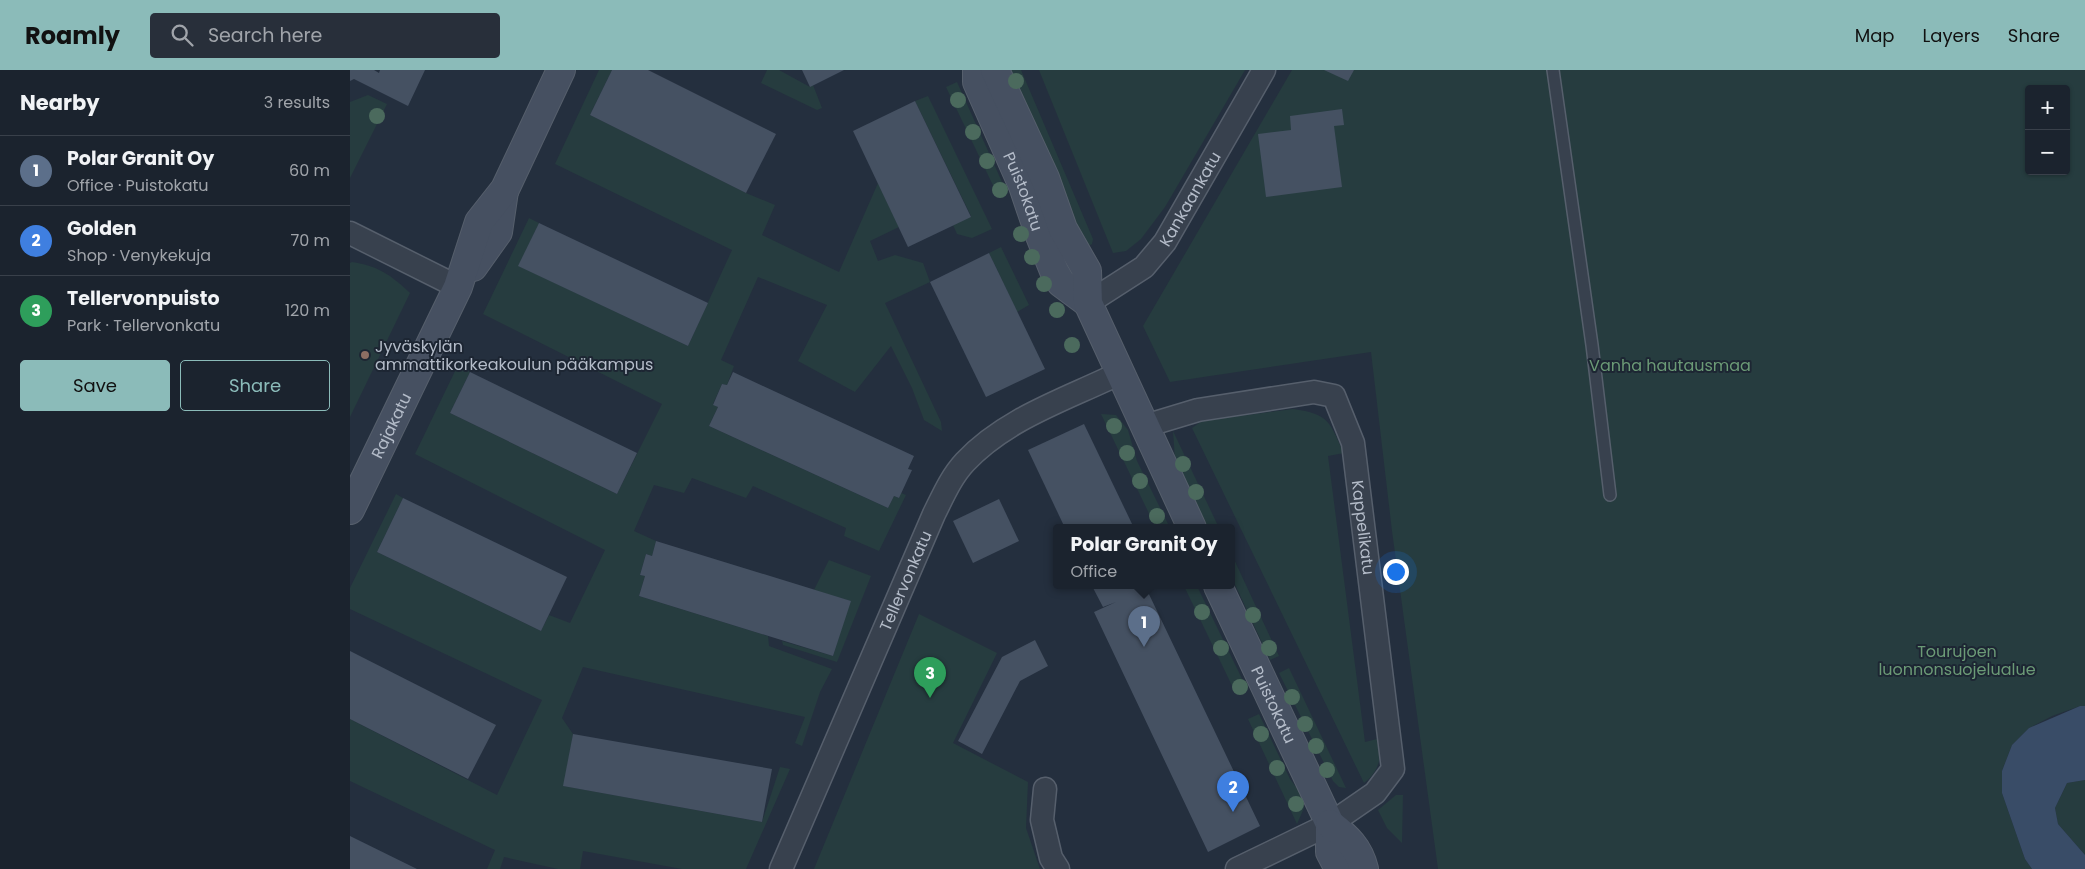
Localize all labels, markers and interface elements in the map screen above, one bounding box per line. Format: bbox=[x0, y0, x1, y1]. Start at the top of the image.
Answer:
search box bbox=[150, 13, 500, 58]
text: Roamly bbox=[25, 19, 120, 52]
icon: search bbox=[168, 21, 196, 49]
text: Search here bbox=[208, 22, 322, 49]
text: Map bbox=[1855, 23, 1895, 48]
text: Layers bbox=[1923, 23, 1980, 48]
text: Share bbox=[2008, 23, 2060, 48]
map controls bbox=[2025, 85, 2070, 175]
button: + bbox=[2025, 85, 2070, 130]
text: Nearby bbox=[20, 88, 100, 117]
text: 3 results bbox=[264, 91, 330, 114]
button: − bbox=[2025, 130, 2070, 175]
text: Polar Granit Oy bbox=[67, 145, 214, 172]
street label: Kankaankatu bbox=[1154, 147, 1227, 251]
street label: Puistokatu bbox=[997, 148, 1048, 234]
text: 1 bbox=[33, 159, 39, 182]
text: 60 m bbox=[289, 159, 330, 182]
text: Office · Puistokatu bbox=[67, 174, 209, 197]
text: Golden bbox=[67, 215, 137, 242]
text: 2 bbox=[31, 229, 41, 252]
text: 70 m bbox=[290, 229, 330, 252]
text: Shop · Venykekuja bbox=[67, 244, 211, 267]
text: Tellervonpuisto bbox=[67, 285, 220, 312]
text: 3 bbox=[31, 299, 41, 322]
text: 120 m bbox=[285, 299, 330, 322]
text: Park · Tellervonkatu bbox=[67, 314, 220, 337]
place label: Jyväskylän ammattikorkeakoulun pääkampus bbox=[375, 335, 653, 376]
marker: Jyväskylän ammattikorkeakoulun pääkampus bbox=[359, 349, 371, 361]
park label: Vanha hautausmaa bbox=[1589, 354, 1751, 377]
button: Save bbox=[20, 360, 170, 411]
button: Share bbox=[180, 360, 330, 411]
street label: Rajakatu bbox=[366, 389, 417, 462]
street label: Kappelikatu bbox=[1346, 479, 1380, 576]
popup bbox=[1053, 524, 1235, 589]
street label: Tellervonkatu bbox=[874, 527, 937, 635]
text: Polar Granit Oy bbox=[1070, 531, 1218, 558]
your location bbox=[1383, 559, 1409, 585]
text: Office bbox=[1070, 560, 1117, 583]
pin: 1 bbox=[1128, 606, 1160, 647]
park label: Tourujoen luonnonsuojelualue bbox=[1878, 640, 2036, 681]
pin: 3 bbox=[914, 657, 946, 698]
street label: Puistokatu bbox=[1245, 662, 1301, 747]
pin: 2 bbox=[1217, 771, 1249, 812]

